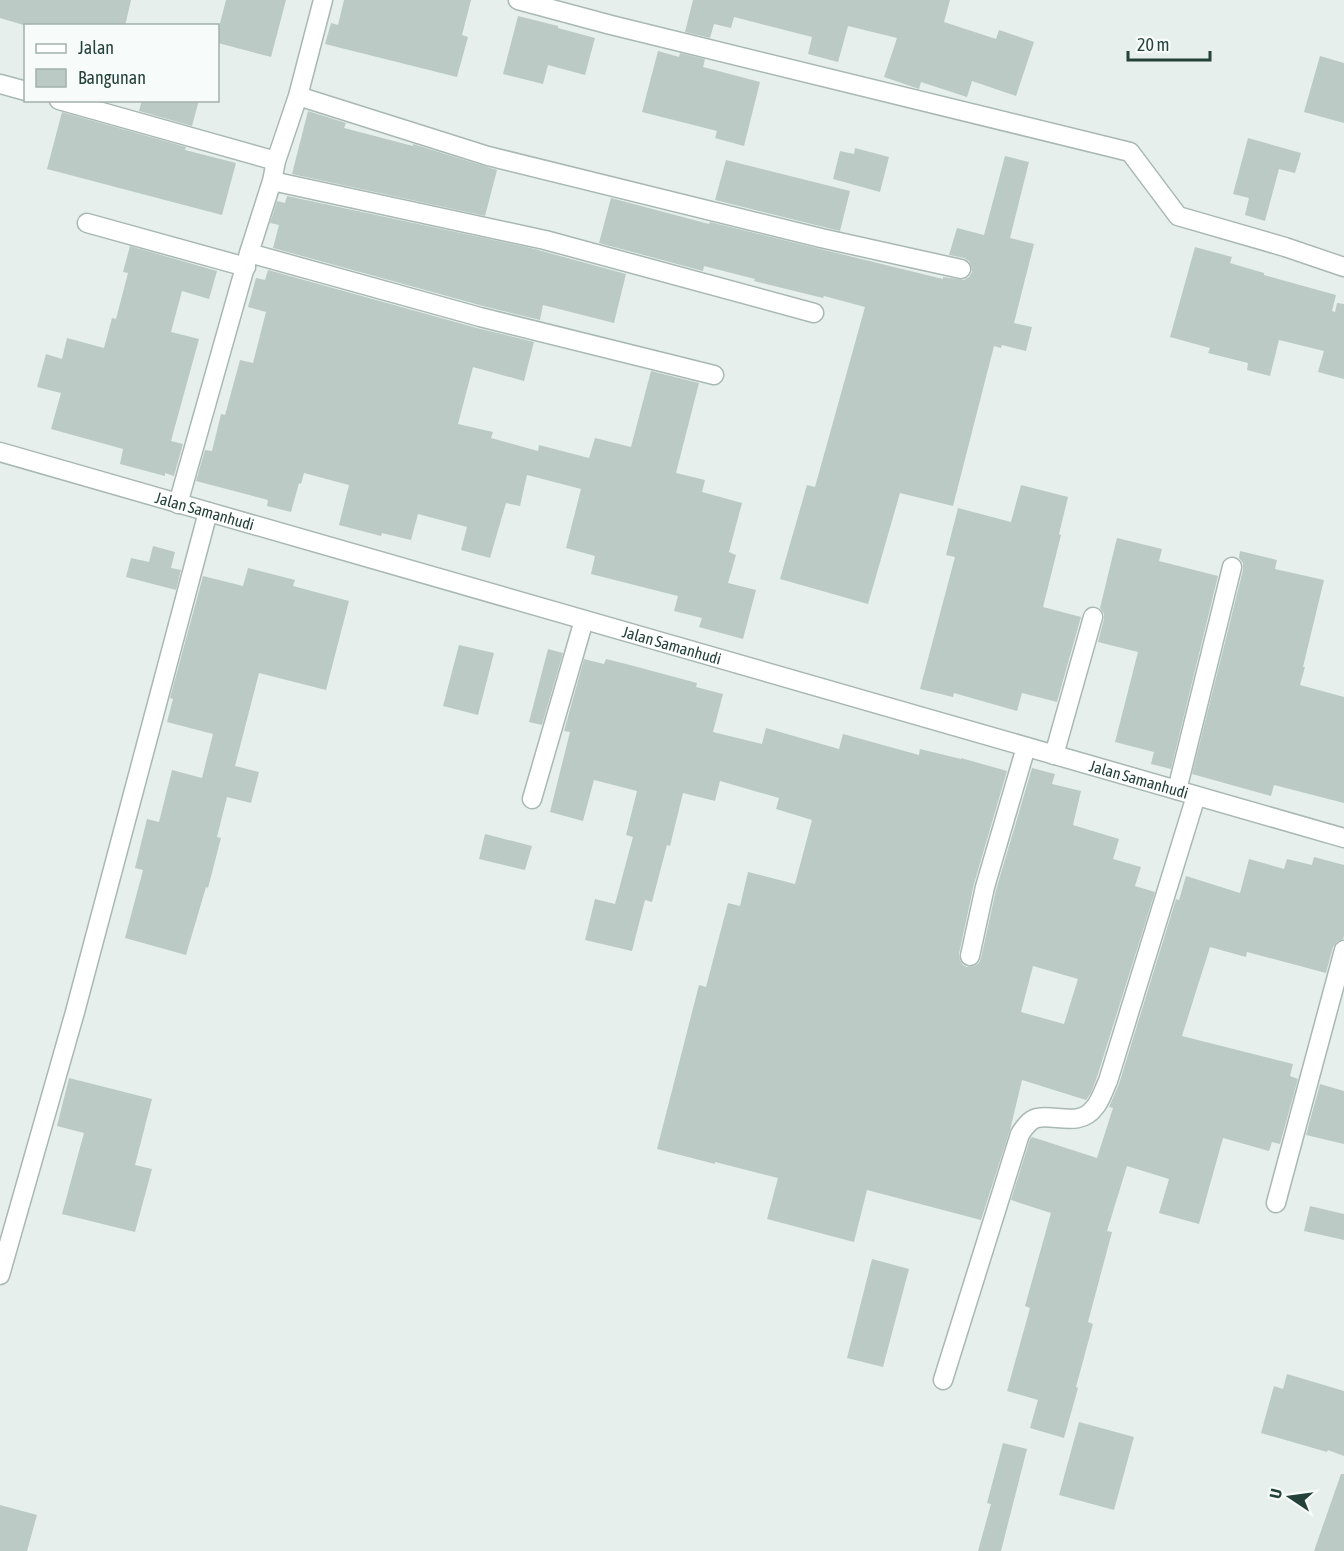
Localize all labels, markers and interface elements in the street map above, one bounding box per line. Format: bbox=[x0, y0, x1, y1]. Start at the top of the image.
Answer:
legend bbox=[24, 24, 219, 102]
scale bar bbox=[1128, 24, 1210, 62]
text: 20 m bbox=[1137, 34, 1169, 55]
text: Jalan bbox=[78, 37, 114, 58]
text: Bangunan bbox=[78, 67, 146, 88]
street label: Jalan Samanhudi bbox=[153, 488, 256, 534]
street label: Jalan Samanhudi bbox=[620, 622, 723, 668]
street label: Jalan Samanhudi bbox=[1087, 756, 1190, 802]
north arrow bbox=[1260, 1467, 1320, 1527]
text: U bbox=[1266, 1487, 1285, 1500]

